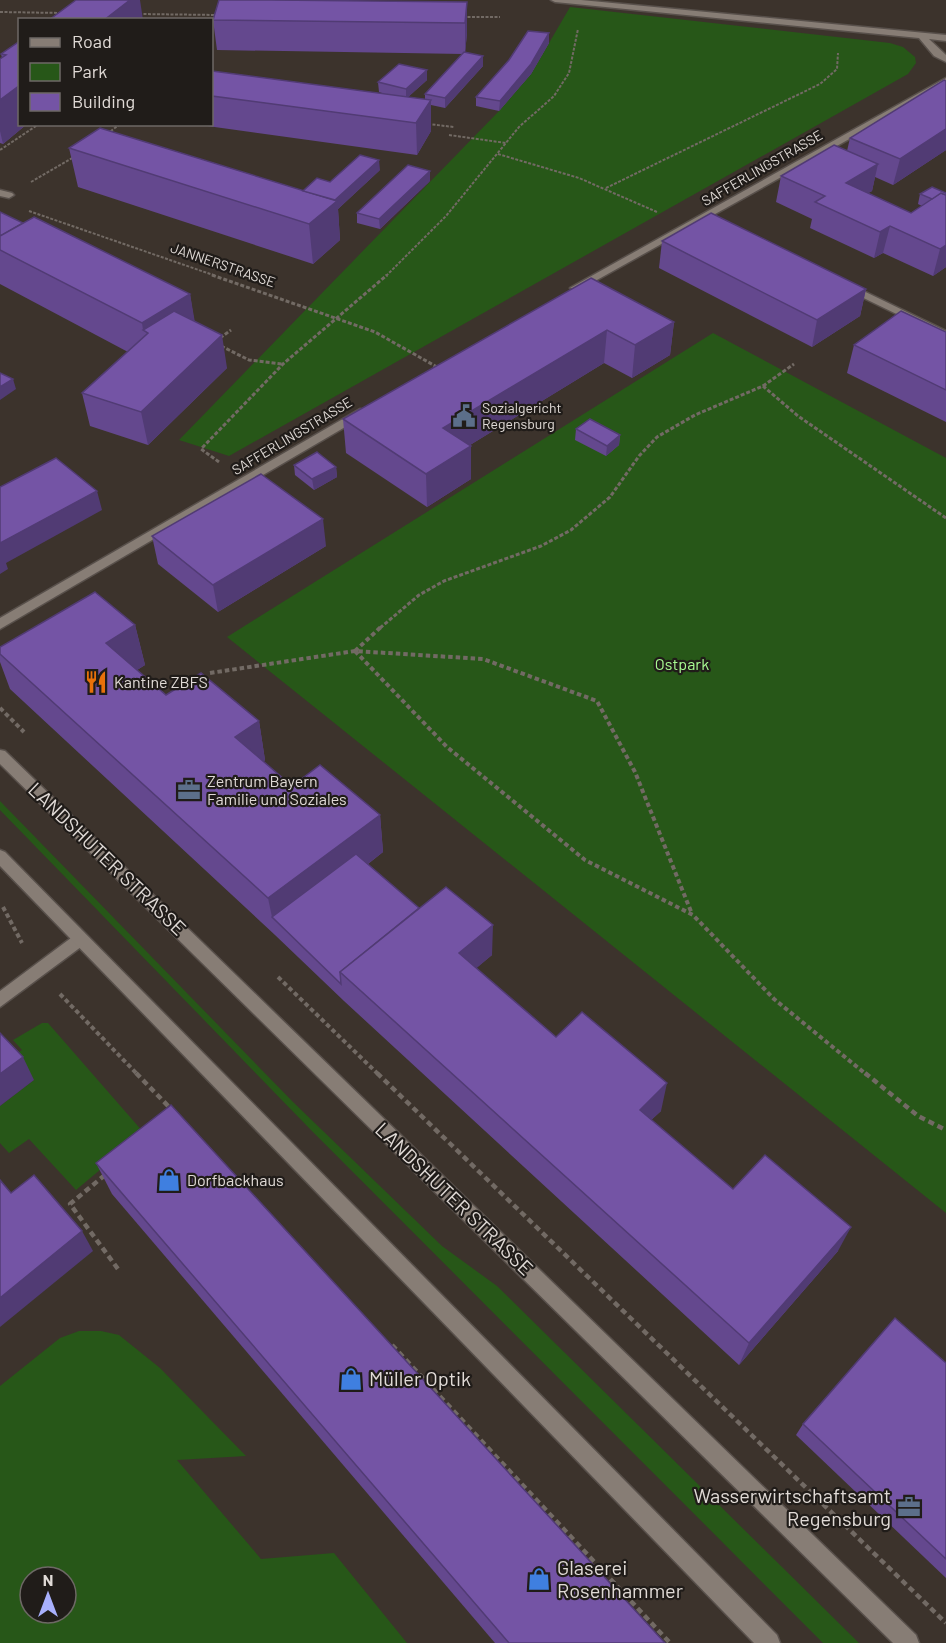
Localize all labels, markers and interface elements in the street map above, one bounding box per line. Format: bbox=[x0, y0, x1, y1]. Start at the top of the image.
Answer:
legend bbox=[18, 18, 213, 126]
text: Road bbox=[72, 30, 112, 52]
text: Park bbox=[72, 60, 107, 82]
text: Building bbox=[72, 90, 135, 112]
street label: SAFFERLINGSTRASSE bbox=[698, 126, 825, 209]
street label: JANNERSTRASSE bbox=[168, 239, 278, 290]
street label: SAFFERLINGSTRASSE bbox=[229, 393, 355, 478]
place label: Sozialgericht Regensburg bbox=[482, 399, 562, 432]
public building icon: Sozialgericht Regensburg bbox=[451, 403, 477, 429]
park label: Ostpark bbox=[655, 654, 709, 673]
restaurant icon: Kantine ZBFS bbox=[83, 669, 109, 695]
place label: Kantine ZBFS bbox=[114, 672, 208, 691]
place label: Zentrum Bayern Familie und Soziales bbox=[207, 771, 347, 808]
street label: LANDSHUTER STRASSE bbox=[24, 777, 192, 940]
office icon: Zentrum Bayern Familie und Soziales bbox=[176, 777, 202, 803]
street label: LANDSHUTER STRASSE bbox=[371, 1117, 539, 1280]
shop icon: Dorfbackhaus bbox=[156, 1167, 182, 1193]
place label: Dorfbackhaus bbox=[187, 1170, 284, 1189]
shop icon: Müller Optik bbox=[338, 1366, 364, 1392]
place label: Müller Optik bbox=[369, 1366, 471, 1390]
place label: Wasserwirtschaftsamt Regensburg bbox=[693, 1483, 891, 1530]
office icon: Wasserwirtschaftsamt Regensburg bbox=[896, 1494, 922, 1520]
place label: Glaserei Rosenhammer bbox=[557, 1555, 683, 1602]
north arrow bbox=[18, 1565, 78, 1625]
shop icon: Glaserei Rosenhammer bbox=[526, 1566, 552, 1592]
text: N bbox=[43, 1570, 53, 1589]

